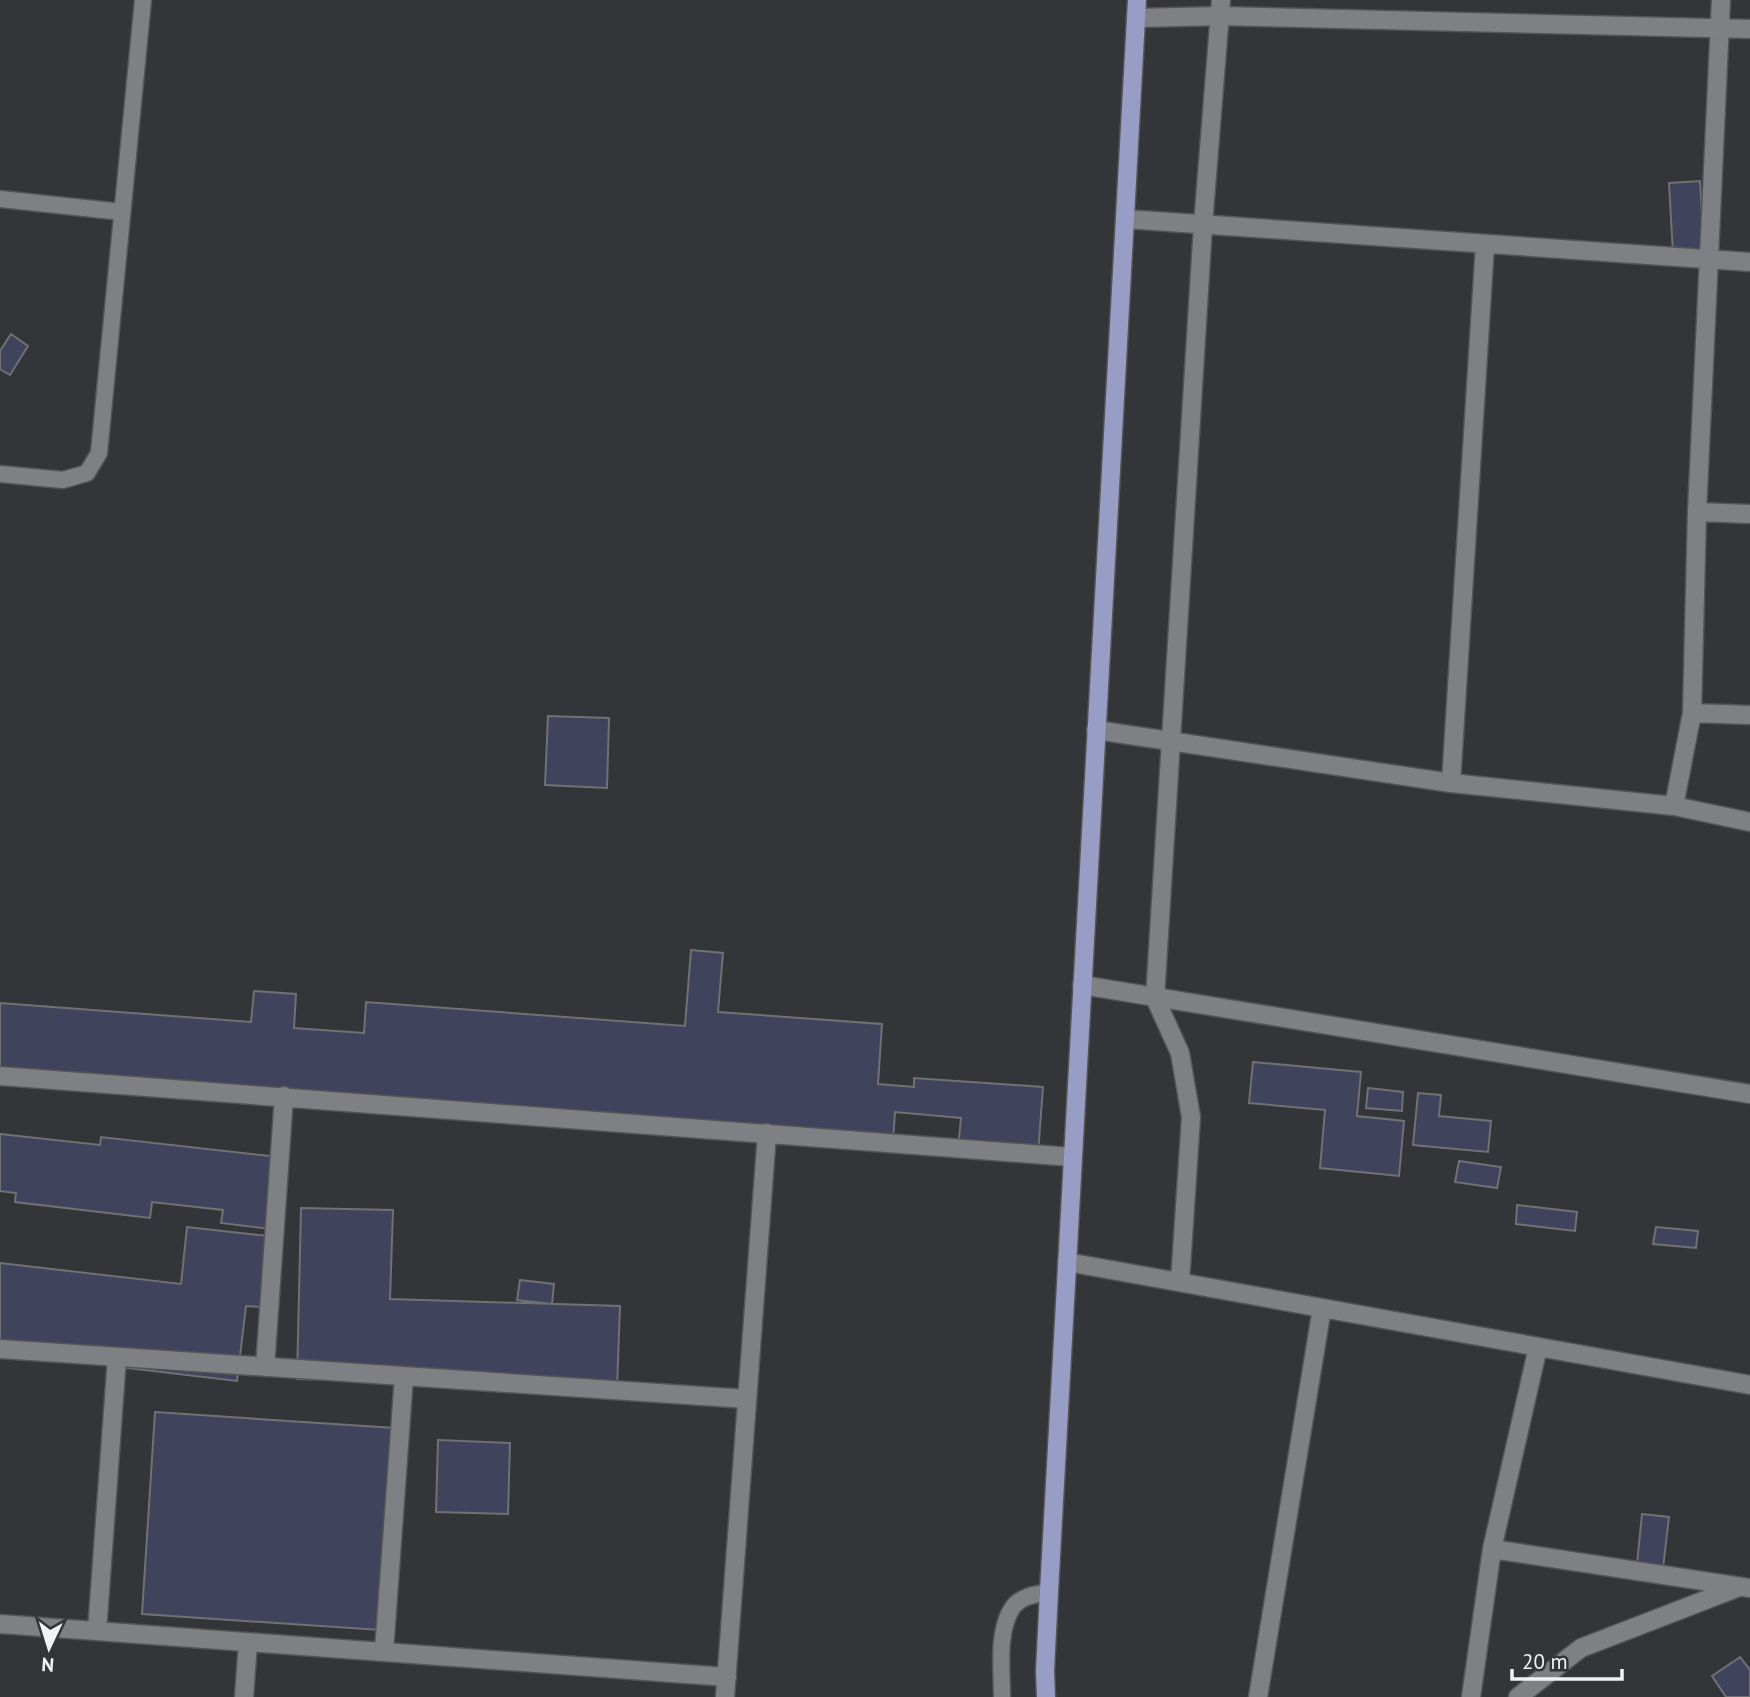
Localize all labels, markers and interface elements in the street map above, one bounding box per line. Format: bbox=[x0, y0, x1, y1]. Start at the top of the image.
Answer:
north arrow bbox=[14, 1613, 84, 1683]
scale bar bbox=[1512, 1638, 1622, 1682]
text: 20 m bbox=[1522, 1648, 1568, 1675]
text: N bbox=[41, 1653, 55, 1677]

